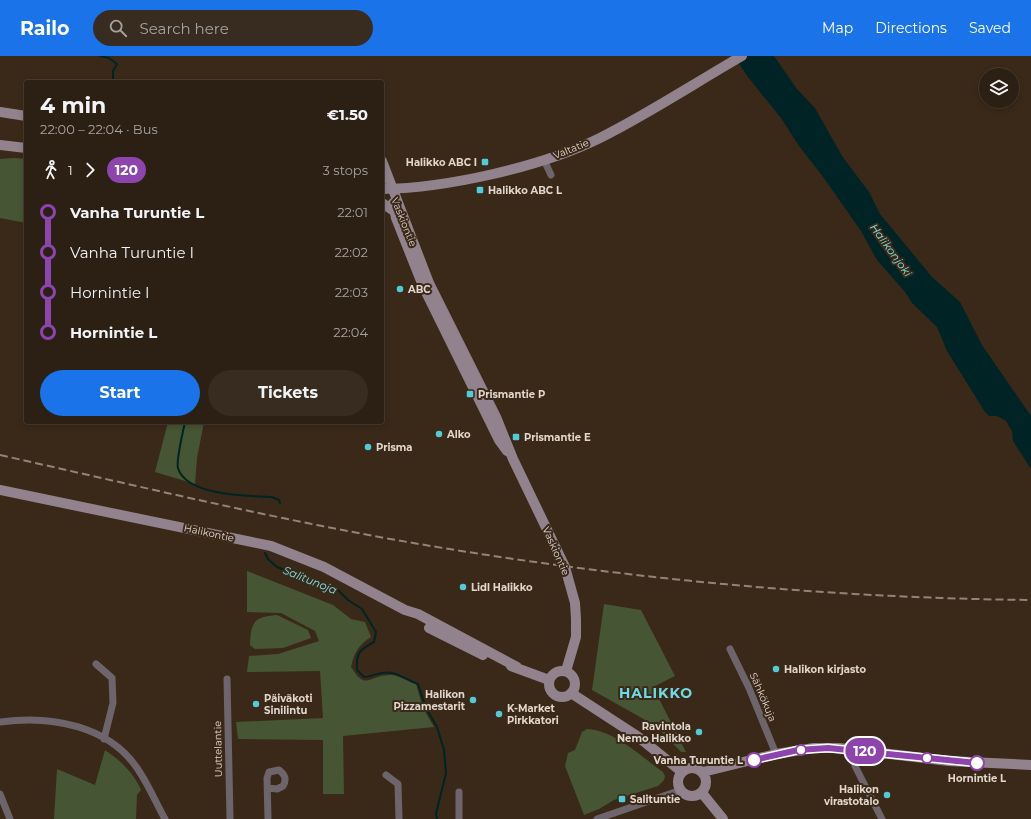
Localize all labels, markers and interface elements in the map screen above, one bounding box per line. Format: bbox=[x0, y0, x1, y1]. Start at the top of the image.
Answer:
search box bbox=[93, 10, 373, 46]
text: Railo bbox=[20, 17, 69, 40]
icon: search bbox=[107, 17, 129, 39]
text: Search here bbox=[139, 19, 229, 38]
text: Map bbox=[822, 19, 853, 37]
text: Directions bbox=[875, 19, 947, 37]
text: Saved bbox=[969, 19, 1011, 37]
map controls bbox=[979, 68, 1019, 108]
button: layers bbox=[979, 68, 1019, 108]
text: 4 min bbox=[40, 92, 106, 119]
text: €1.50 bbox=[327, 105, 368, 124]
text: 22:00 – 22:04 · Bus bbox=[40, 121, 158, 137]
street label: Valtatie bbox=[551, 136, 591, 162]
place label: Halikko ABC I bbox=[406, 156, 477, 169]
marker: Halikko ABC I bbox=[480, 157, 490, 167]
icon: walk bbox=[40, 159, 62, 181]
icon: forward bbox=[79, 159, 101, 181]
text: 120 bbox=[115, 161, 138, 179]
text: 1 bbox=[68, 162, 73, 178]
text: 3 stops bbox=[323, 162, 368, 178]
place label: Halikko ABC L bbox=[488, 184, 562, 197]
marker: Halikko ABC L bbox=[475, 185, 485, 195]
street label: Vaskiontie bbox=[388, 196, 420, 248]
text: Vanha Turuntie L bbox=[70, 203, 204, 222]
text: 22:01 bbox=[337, 204, 368, 220]
water label: Halikonjoki bbox=[867, 221, 915, 279]
text: Vanha Turuntie I bbox=[70, 243, 194, 262]
text: 22:02 bbox=[334, 244, 368, 260]
text: Hornintie I bbox=[70, 283, 149, 302]
place label: ABC bbox=[407, 283, 431, 296]
text: 22:03 bbox=[335, 284, 368, 300]
marker: ABC bbox=[395, 284, 405, 294]
text: Hornintie L bbox=[70, 323, 157, 342]
text: 22:04 bbox=[333, 324, 368, 340]
button: Start bbox=[40, 370, 200, 416]
button: Tickets bbox=[208, 370, 368, 416]
place label: Prismantie P bbox=[478, 388, 545, 401]
marker: Prismantie P bbox=[465, 389, 475, 399]
place label: Alko bbox=[446, 428, 471, 441]
marker: Alko bbox=[434, 429, 444, 439]
place label: Prismantie E bbox=[524, 431, 591, 444]
marker: Prismantie E bbox=[511, 432, 521, 442]
place label: Prisma bbox=[376, 441, 412, 454]
marker: Prisma bbox=[363, 442, 373, 452]
street label: Halikontie bbox=[183, 521, 235, 545]
street label: Vaskiontie bbox=[540, 525, 572, 577]
water label: Salitunoja bbox=[281, 563, 339, 597]
place label: Lidl Halikko bbox=[471, 581, 533, 594]
marker: Lidl Halikko bbox=[458, 582, 468, 592]
place label: Halikon kirjasto bbox=[784, 663, 866, 676]
marker: Halikon kirjasto bbox=[771, 664, 781, 674]
street label: Sähkökuja bbox=[747, 670, 779, 724]
district label: HALIKKO bbox=[619, 684, 693, 702]
place label: Halikon Pizzamestarit bbox=[394, 688, 466, 713]
place label: Päiväkoti Sinilintu bbox=[264, 692, 313, 717]
marker: Halikon Pizzamestarit bbox=[468, 695, 478, 705]
marker: Päiväkoti Sinilintu bbox=[251, 699, 261, 709]
place label: K-Market Pirkkatori bbox=[507, 702, 559, 727]
marker: K-Market Pirkkatori bbox=[494, 709, 504, 719]
place label: Ravintola Nemo Halikko bbox=[617, 720, 691, 745]
street label: Uuttelantie bbox=[211, 721, 225, 777]
marker: Ravintola Nemo Halikko bbox=[694, 727, 704, 737]
line badge: 120 bbox=[842, 738, 888, 764]
text: 120 bbox=[853, 742, 877, 760]
unlabelled marker bbox=[795, 744, 807, 756]
marker: Vanha Turuntie L bbox=[746, 752, 762, 768]
unlabelled marker bbox=[921, 752, 933, 764]
place label: Vanha Turuntie L bbox=[653, 754, 743, 767]
marker: Hornintie L bbox=[969, 755, 985, 771]
place label: Hornintie L bbox=[948, 772, 1006, 785]
place label: Halikon virastotalo bbox=[823, 783, 879, 808]
marker: Halikon virastotalo bbox=[882, 790, 892, 800]
place label: Salituntie bbox=[630, 793, 680, 806]
marker: Salituntie bbox=[617, 794, 627, 804]

